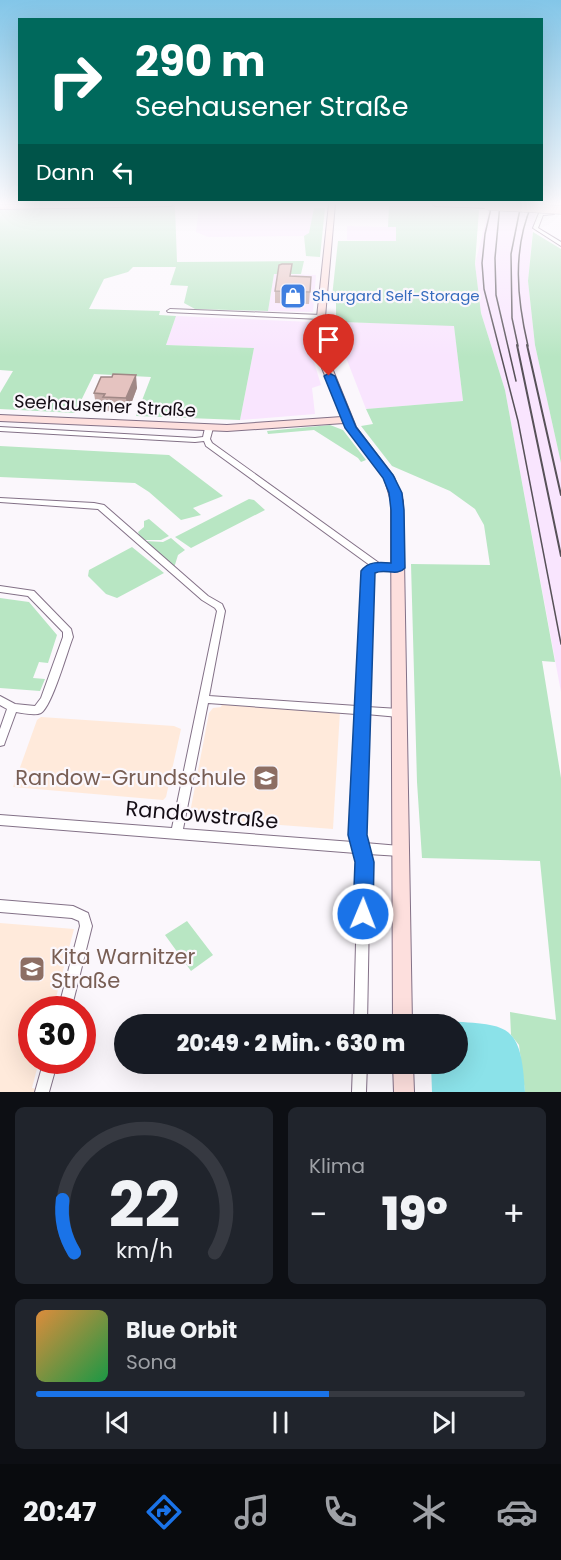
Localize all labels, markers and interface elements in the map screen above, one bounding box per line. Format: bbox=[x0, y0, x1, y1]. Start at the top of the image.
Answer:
text: 290 m bbox=[135, 32, 266, 91]
icon: right bbox=[36, 42, 114, 120]
text: Seehausener Straße bbox=[135, 88, 408, 125]
icon: left bbox=[107, 156, 140, 189]
text: Dann bbox=[36, 157, 95, 188]
shop icon: Shurgard Self-Storage bbox=[278, 281, 308, 311]
place label: Shurgard Self-Storage bbox=[312, 285, 480, 306]
pin bbox=[303, 314, 354, 376]
icon: arrive bbox=[312, 323, 345, 356]
street label: Seehausener Straße bbox=[13, 388, 197, 423]
place label: Randow-Grundschule bbox=[15, 763, 246, 792]
school or university icon: Randow-Grundschule bbox=[251, 763, 281, 793]
street label: Randowstraße bbox=[124, 793, 280, 836]
position arrow bbox=[331, 882, 395, 946]
place label: Kita Warnitzer Straße bbox=[51, 942, 196, 995]
school or university icon: Kita Warnitzer Straße bbox=[17, 954, 47, 984]
speed limit sign: 30 bbox=[18, 996, 96, 1074]
text: 20:49 · 2 Min. · 630 m bbox=[177, 1028, 405, 1059]
text: Klima bbox=[309, 1152, 365, 1180]
text: 22 bbox=[108, 1161, 180, 1249]
text: 19° bbox=[382, 1183, 448, 1246]
text: − bbox=[309, 1191, 327, 1238]
text: + bbox=[502, 1191, 525, 1238]
text: km/h bbox=[115, 1235, 173, 1266]
text: Blue Orbit bbox=[126, 1315, 237, 1346]
text: Sona bbox=[126, 1348, 177, 1376]
icon: previous bbox=[101, 1406, 134, 1439]
icon: pause bbox=[264, 1406, 297, 1439]
icon: next bbox=[427, 1406, 460, 1439]
icon: directions bbox=[143, 1491, 185, 1533]
icon: music bbox=[231, 1491, 273, 1533]
icon: phone bbox=[319, 1491, 361, 1533]
icon: climate bbox=[408, 1491, 450, 1533]
icon: car bbox=[496, 1491, 538, 1533]
text: 20:47 bbox=[23, 1493, 97, 1530]

